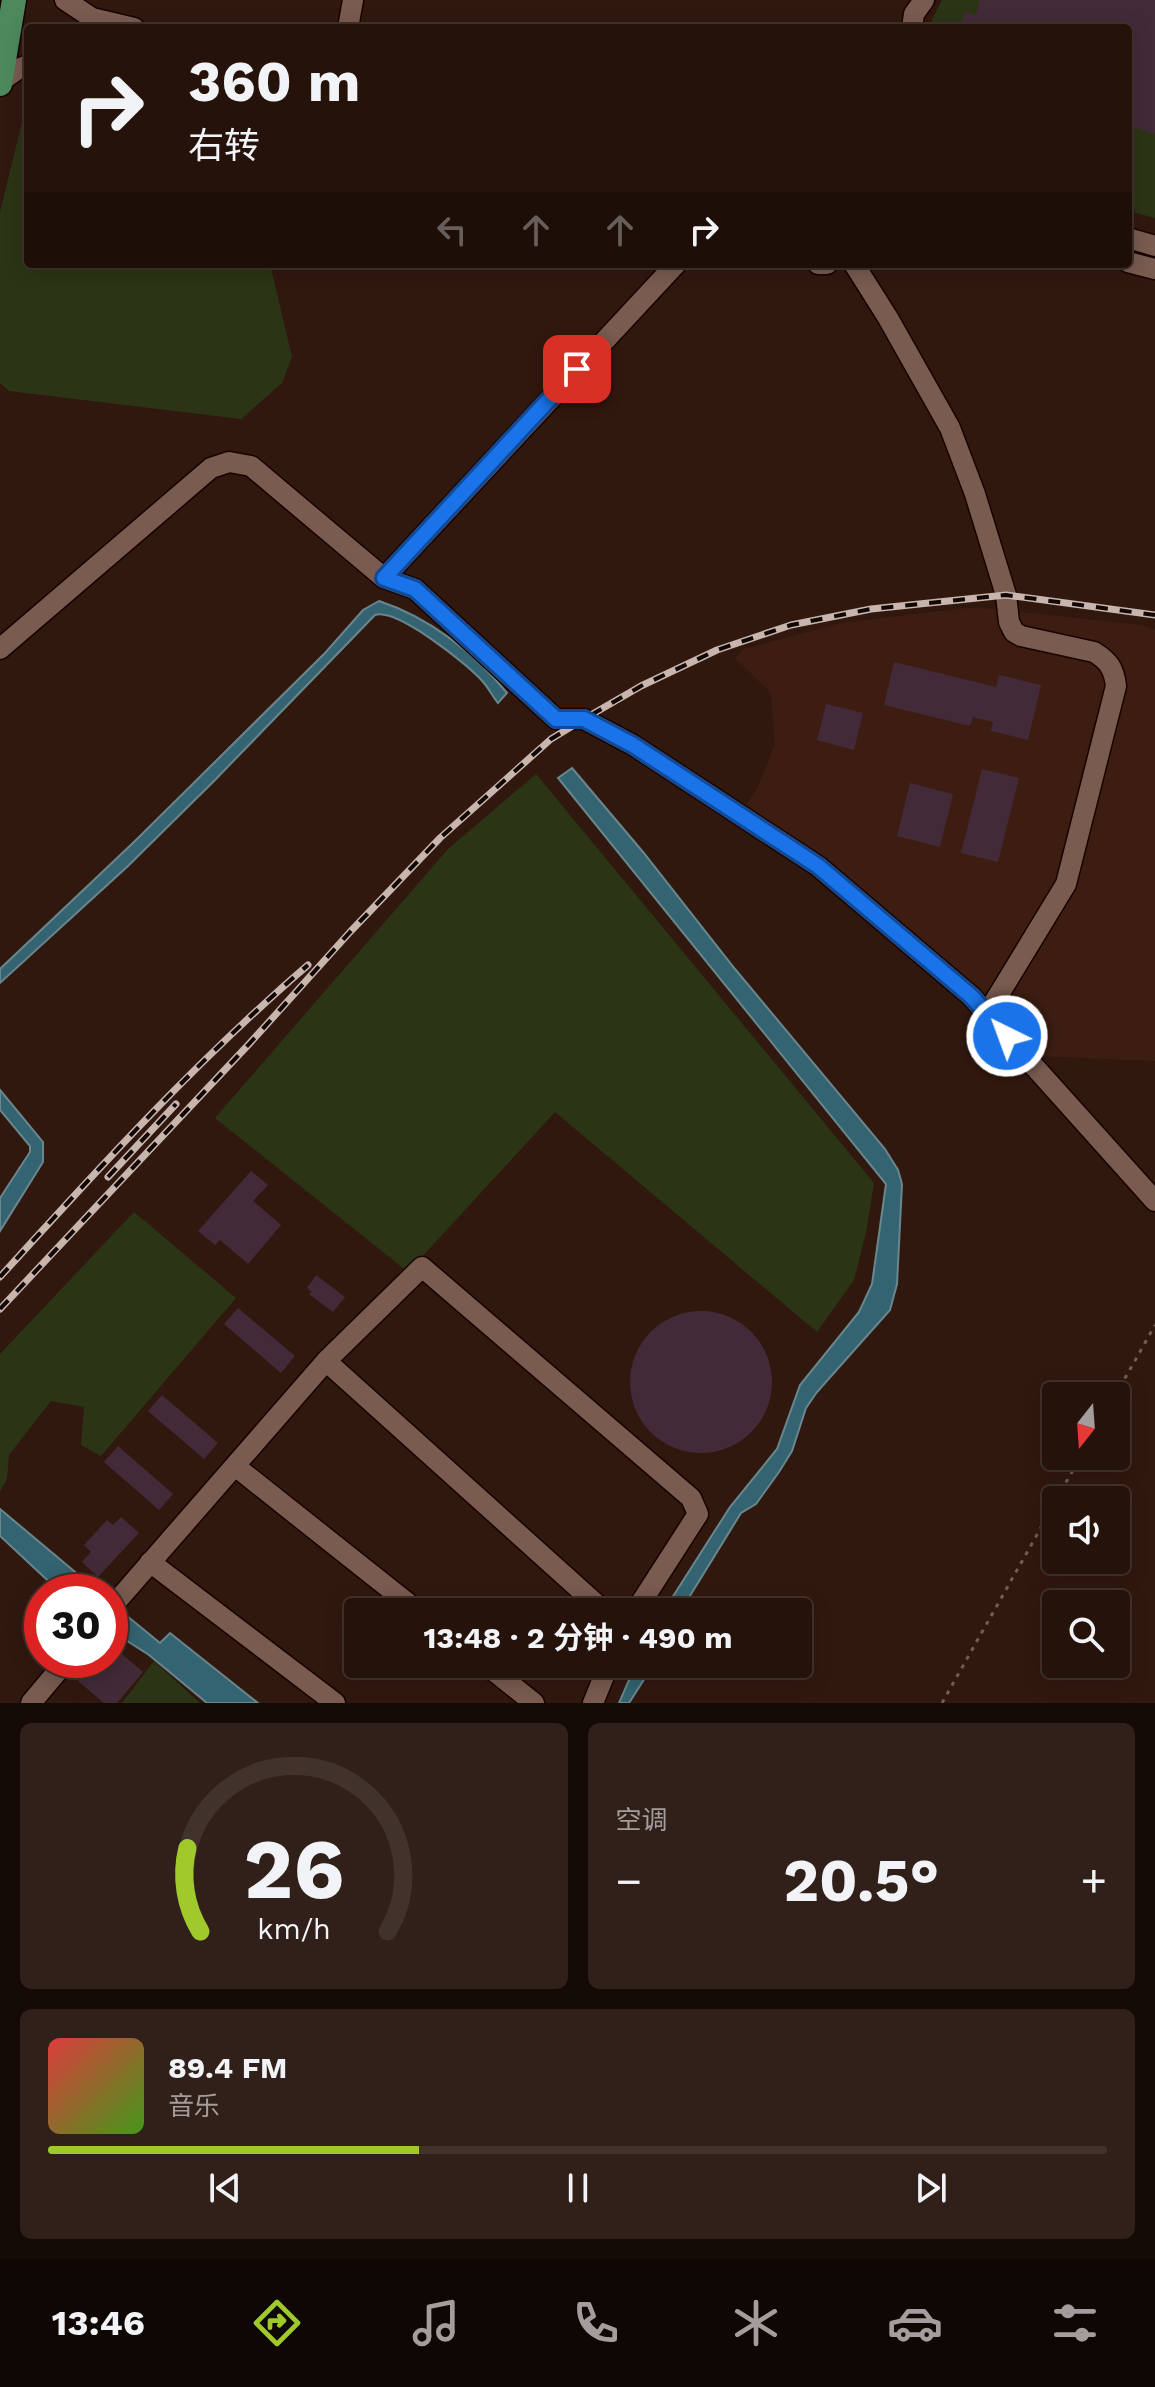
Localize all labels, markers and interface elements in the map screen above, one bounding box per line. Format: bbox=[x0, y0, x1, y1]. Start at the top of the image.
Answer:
text: 360 m bbox=[188, 49, 360, 115]
icon: right bbox=[56, 56, 160, 160]
text: 右转 bbox=[188, 125, 260, 167]
icon: left bbox=[430, 208, 474, 252]
icon: ahead bbox=[514, 208, 558, 252]
icon: ahead bbox=[598, 208, 642, 252]
icon: right bbox=[682, 208, 726, 252]
pin bbox=[543, 335, 611, 403]
icon: arrive bbox=[555, 347, 599, 391]
position arrow bbox=[965, 994, 1049, 1078]
north arrow bbox=[1042, 1382, 1130, 1470]
map controls bbox=[1042, 1382, 1130, 1678]
button: sound bbox=[1042, 1486, 1130, 1574]
speed limit sign: 30 bbox=[24, 1574, 128, 1678]
button: search bbox=[1042, 1590, 1130, 1678]
text: 13:48 · 2 分钟 · 490 m bbox=[423, 1620, 733, 1655]
text: 空调 bbox=[616, 1805, 668, 1835]
text: 26 bbox=[243, 1821, 344, 1918]
text: 20.5° bbox=[783, 1845, 939, 1916]
text: − bbox=[616, 1855, 642, 1907]
text: + bbox=[1080, 1855, 1107, 1907]
text: km/h bbox=[257, 1912, 331, 1946]
text: 89.4 FM bbox=[168, 2050, 287, 2085]
text: 音乐 bbox=[168, 2091, 220, 2121]
icon: previous bbox=[203, 2166, 247, 2210]
icon: pause bbox=[556, 2166, 600, 2210]
icon: next bbox=[909, 2166, 953, 2210]
icon: directions bbox=[249, 2295, 305, 2351]
icon: music bbox=[408, 2295, 464, 2351]
icon: phone bbox=[568, 2295, 624, 2351]
icon: climate bbox=[728, 2295, 784, 2351]
icon: car bbox=[887, 2295, 943, 2351]
icon: filters bbox=[1047, 2295, 1103, 2351]
text: 13:46 bbox=[52, 2302, 145, 2344]

